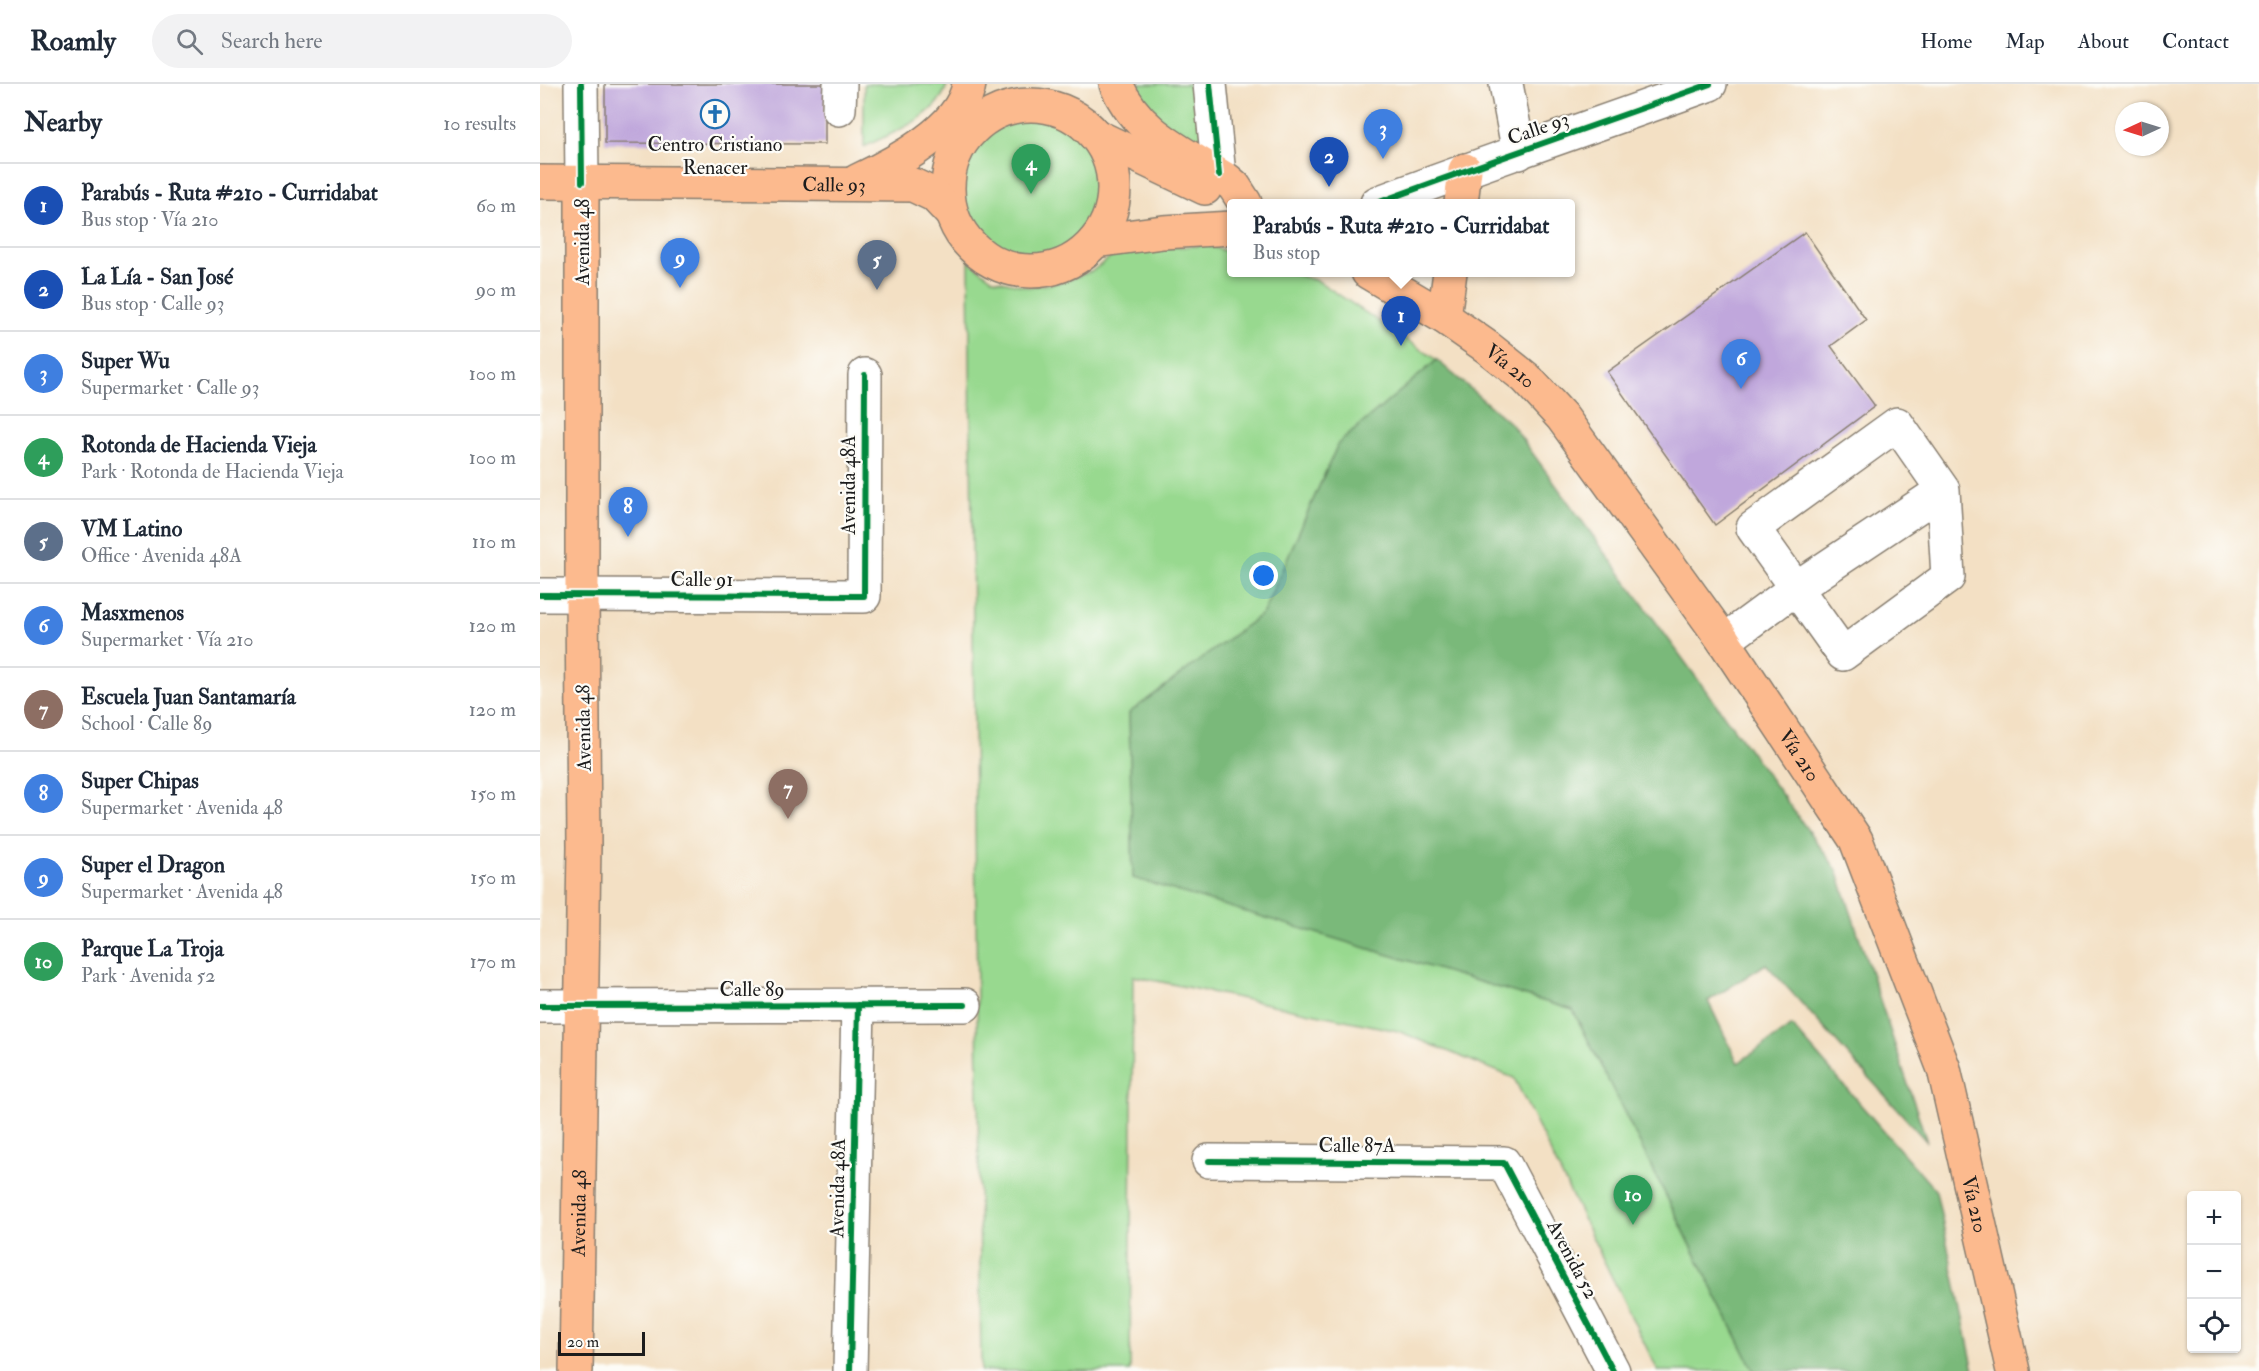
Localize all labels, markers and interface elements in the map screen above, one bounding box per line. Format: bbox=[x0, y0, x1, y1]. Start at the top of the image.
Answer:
search box bbox=[152, 14, 572, 68]
text: Roamly bbox=[30, 24, 116, 59]
icon: search bbox=[173, 25, 206, 58]
text: Search here bbox=[221, 27, 323, 55]
text: Home bbox=[1920, 28, 1972, 55]
text: Map bbox=[2005, 28, 2045, 55]
text: About bbox=[2078, 28, 2129, 55]
text: Contact bbox=[2162, 28, 2229, 55]
church icon: Centro Cristiano Renacer bbox=[699, 98, 731, 130]
north arrow bbox=[2115, 102, 2169, 156]
street label: Calle 93 bbox=[1504, 106, 1572, 151]
text: Nearby bbox=[24, 107, 102, 139]
pin: 3 bbox=[1364, 110, 1402, 159]
text: 10 results bbox=[443, 111, 516, 136]
place label: Centro Cristiano Renacer bbox=[648, 132, 782, 180]
pin: 2 bbox=[1310, 138, 1348, 187]
pin: 4 bbox=[1012, 144, 1050, 194]
street label: Calle 93 bbox=[802, 172, 866, 198]
text: Parabús - Ruta #210 - Curridabat bbox=[81, 179, 378, 207]
text: 1 bbox=[40, 193, 47, 218]
text: 60 m bbox=[476, 193, 516, 218]
street label: Avenida 48 bbox=[570, 198, 595, 287]
popup bbox=[1227, 199, 1575, 277]
text: Bus stop · Vía 210 bbox=[81, 207, 219, 232]
text: Parabús - Ruta #210 - Curridabat bbox=[1253, 212, 1549, 240]
pin: 9 bbox=[660, 238, 700, 288]
pin: 5 bbox=[858, 240, 896, 290]
text: Bus stop bbox=[1253, 240, 1320, 265]
text: La Lía - San José bbox=[81, 263, 233, 291]
text: 2 bbox=[38, 277, 49, 302]
text: 90 m bbox=[476, 277, 516, 302]
text: Bus stop · Calle 93 bbox=[81, 291, 224, 316]
pin: 1 bbox=[1382, 296, 1420, 346]
street label: Vía 210 bbox=[1480, 338, 1541, 394]
pin: 6 bbox=[1722, 340, 1760, 389]
text: Super Wu bbox=[81, 347, 170, 375]
text: 3 bbox=[40, 361, 47, 386]
text: 100 m bbox=[469, 361, 516, 386]
text: Supermarket · Calle 93 bbox=[81, 375, 259, 400]
text: Rotonda de Hacienda Vieja bbox=[81, 431, 316, 459]
street label: Avenida 48A bbox=[836, 435, 861, 536]
text: 4 bbox=[38, 445, 49, 470]
text: 100 m bbox=[469, 445, 516, 470]
text: Park · Rotonda de Hacienda Vieja bbox=[81, 459, 344, 484]
pin: 8 bbox=[608, 488, 647, 537]
text: VM Latino bbox=[81, 515, 182, 543]
text: 5 bbox=[39, 529, 48, 554]
text: 110 m bbox=[472, 529, 516, 554]
text: Office · Avenida 48A bbox=[81, 543, 242, 568]
your location bbox=[1249, 561, 1278, 590]
street label: Calle 91 bbox=[671, 567, 733, 592]
text: Masxmenos bbox=[81, 599, 184, 627]
text: 6 bbox=[38, 613, 49, 638]
text: 120 m bbox=[469, 613, 516, 638]
text: Supermarket · Vía 210 bbox=[81, 627, 254, 652]
text: Escuela Juan Santamaría bbox=[81, 683, 296, 711]
street label: Avenida 48 bbox=[570, 684, 597, 773]
text: 7 bbox=[39, 697, 48, 722]
text: 120 m bbox=[469, 697, 516, 722]
text: School · Calle 89 bbox=[81, 711, 212, 736]
street label: Vía 210 bbox=[1773, 724, 1826, 786]
text: Super Chipas bbox=[81, 767, 199, 795]
pin: 7 bbox=[768, 770, 808, 819]
text: 8 bbox=[39, 781, 48, 806]
text: 150 m bbox=[470, 781, 516, 806]
text: Supermarket · Avenida 48 bbox=[81, 795, 283, 820]
text: Super el Dragon bbox=[81, 851, 225, 879]
text: 9 bbox=[38, 865, 49, 890]
text: 150 m bbox=[470, 865, 516, 890]
text: Supermarket · Avenida 48 bbox=[81, 879, 283, 904]
text: Parque La Troja bbox=[81, 935, 224, 963]
text: 10 bbox=[35, 949, 52, 974]
text: 170 m bbox=[470, 949, 516, 974]
text: Park · Avenida 52 bbox=[81, 963, 215, 988]
street label: Calle 89 bbox=[719, 977, 785, 1002]
street label: Calle 87A bbox=[1319, 1133, 1396, 1158]
street label: Avenida 48A bbox=[824, 1138, 851, 1239]
street label: Avenida 48 bbox=[566, 1169, 592, 1258]
street label: Vía 210 bbox=[1956, 1173, 1993, 1235]
pin: 10 bbox=[1614, 1176, 1652, 1225]
map controls bbox=[2187, 1191, 2241, 1353]
button: + bbox=[2187, 1191, 2241, 1245]
street label: Avenida 52 bbox=[1541, 1215, 1604, 1303]
button: − bbox=[2187, 1245, 2241, 1299]
button: locate bbox=[2187, 1299, 2241, 1353]
scale bar bbox=[558, 1329, 645, 1356]
text: 20 m bbox=[567, 1332, 599, 1352]

